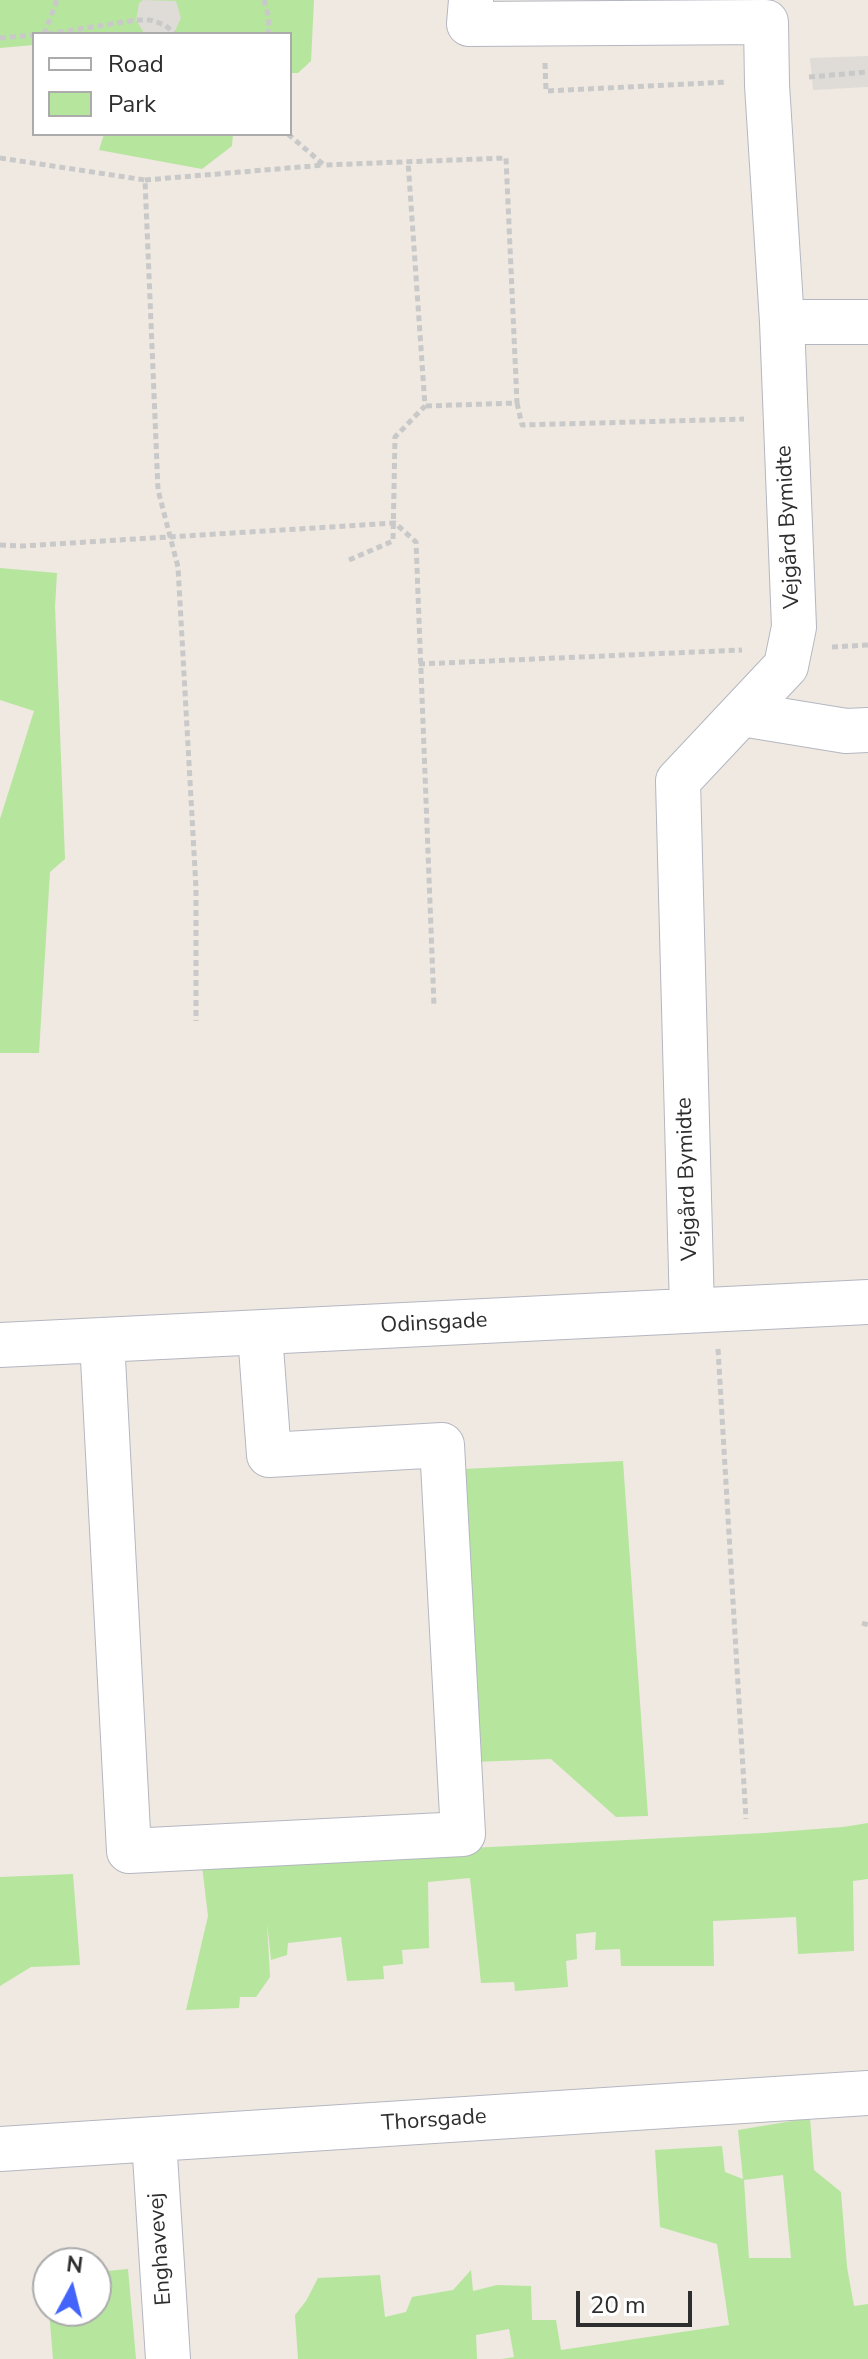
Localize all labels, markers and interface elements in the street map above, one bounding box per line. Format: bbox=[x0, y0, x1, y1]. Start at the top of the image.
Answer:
legend bbox=[32, 32, 292, 136]
text: Road bbox=[108, 48, 164, 80]
text: Park bbox=[108, 88, 156, 120]
street label: Vejgård Bymidte bbox=[772, 445, 806, 609]
street label: Vejgård Bymidte bbox=[672, 1097, 704, 1261]
street label: Odinsgade bbox=[380, 1308, 488, 1340]
street label: Thorsgade bbox=[381, 2104, 487, 2138]
street label: Enghavevej bbox=[144, 2192, 178, 2306]
north arrow bbox=[32, 2247, 112, 2327]
text: N bbox=[65, 2249, 85, 2281]
scale bar bbox=[580, 2275, 696, 2325]
text: 20 m bbox=[590, 2289, 646, 2321]

